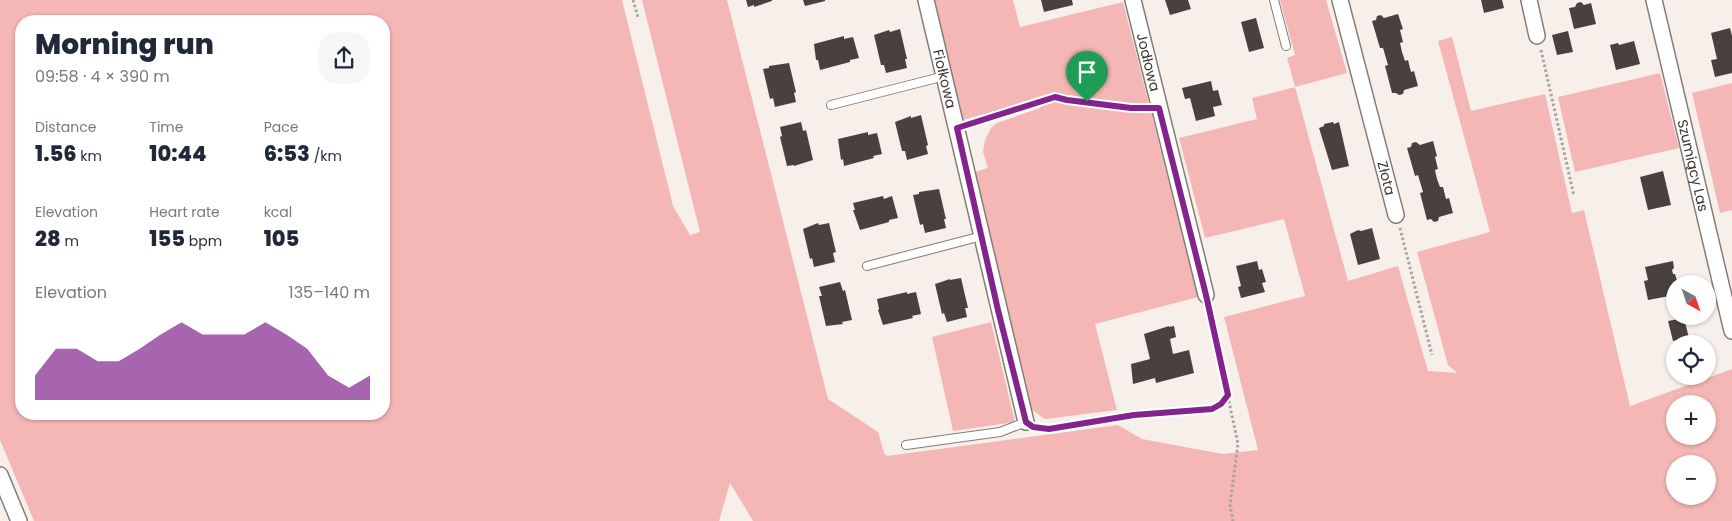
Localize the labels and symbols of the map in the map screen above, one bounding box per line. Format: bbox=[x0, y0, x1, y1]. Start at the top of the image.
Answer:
street label: Jodłowa bbox=[1132, 31, 1165, 93]
street label: Fiołkowa bbox=[928, 47, 961, 110]
pin bbox=[1066, 51, 1108, 102]
street label: Szumiący Las bbox=[1672, 117, 1713, 213]
street label: Złota bbox=[1372, 159, 1400, 197]
north arrow bbox=[1666, 275, 1716, 325]

